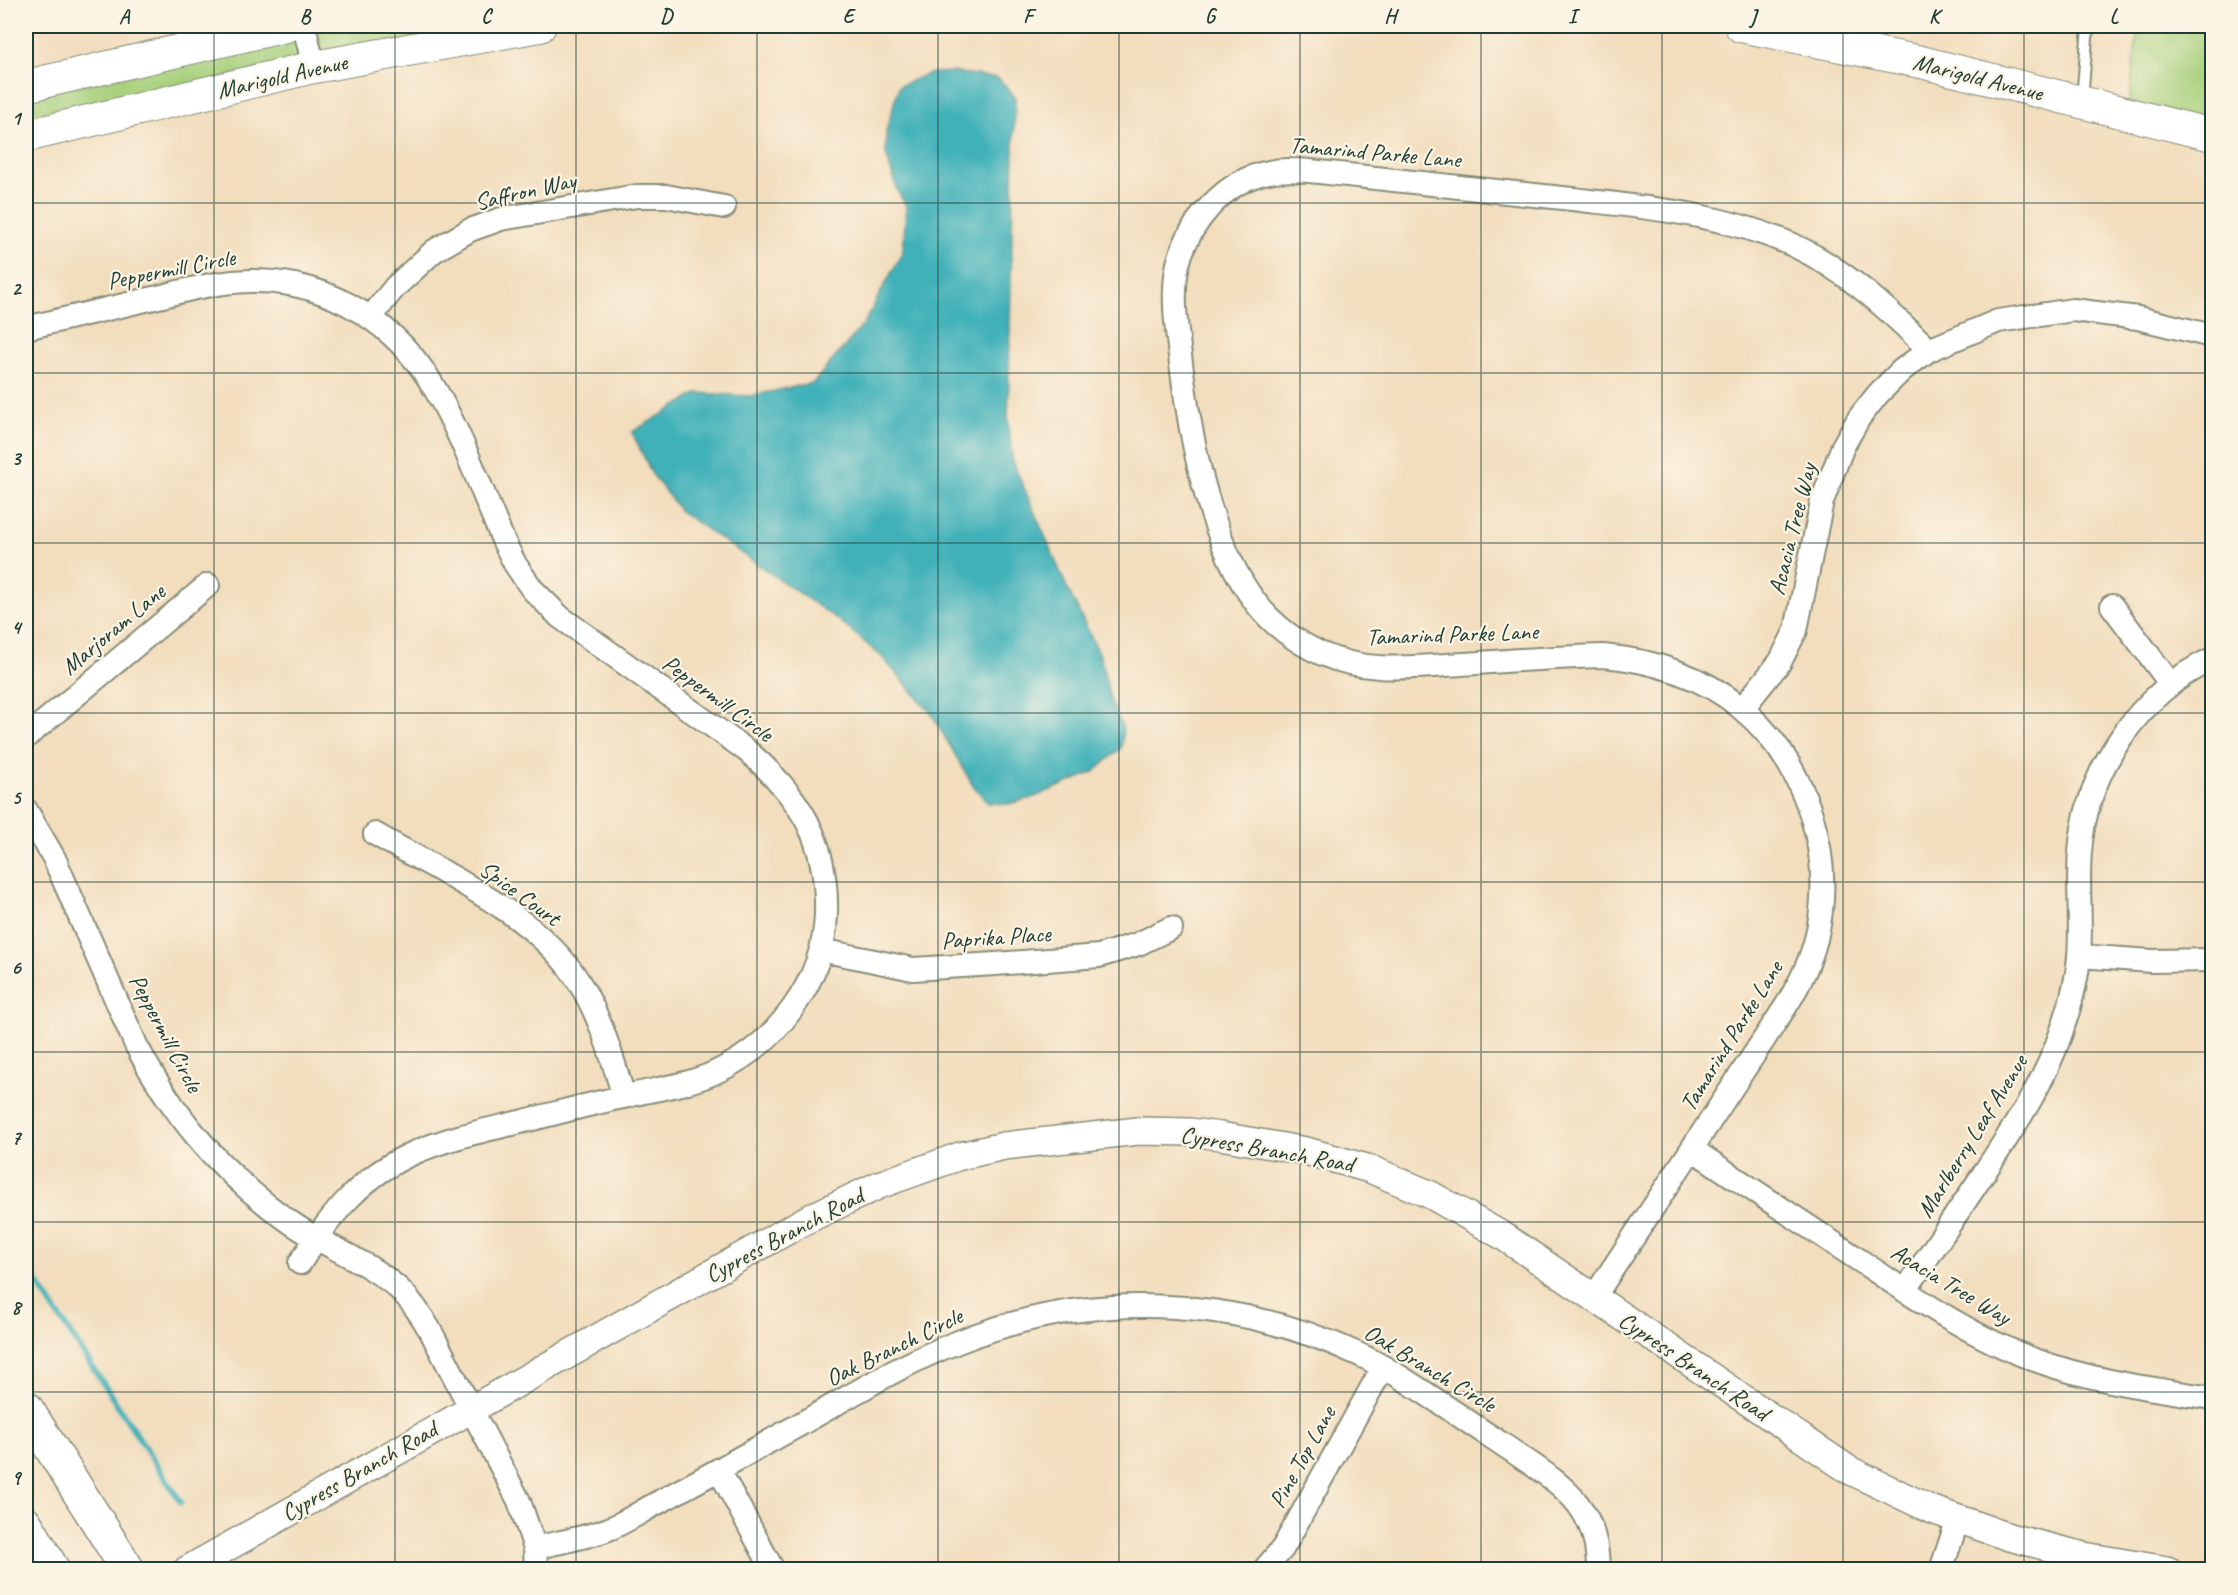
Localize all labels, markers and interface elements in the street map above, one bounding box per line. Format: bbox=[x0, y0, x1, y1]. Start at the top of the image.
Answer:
text: A bbox=[119, 4, 131, 29]
text: B bbox=[300, 4, 312, 29]
text: C bbox=[481, 4, 493, 29]
text: D bbox=[660, 4, 674, 29]
text: E bbox=[843, 4, 857, 29]
text: F bbox=[1023, 4, 1037, 29]
text: G bbox=[1205, 4, 1218, 29]
text: H bbox=[1384, 4, 1399, 29]
text: I bbox=[1568, 4, 1581, 29]
text: J bbox=[1748, 4, 1760, 29]
text: K bbox=[1929, 4, 1943, 29]
text: L bbox=[2110, 4, 2120, 29]
street label: Marigold Avenue bbox=[214, 46, 352, 106]
street label: Marigold Avenue bbox=[1910, 46, 2048, 108]
text: 1 bbox=[12, 106, 23, 131]
street label: Tamarind Parke Lane bbox=[1288, 130, 1464, 175]
street label: Saffron Way bbox=[471, 164, 580, 217]
street label: Peppermill Circle bbox=[105, 241, 240, 296]
text: 2 bbox=[12, 276, 23, 301]
text: 3 bbox=[12, 446, 23, 471]
street label: Acacia Tree Way bbox=[1761, 458, 1823, 598]
street label: Marjoram Lane bbox=[55, 575, 173, 681]
text: 4 bbox=[12, 615, 24, 640]
street label: Tamarind Parke Lane bbox=[1366, 616, 1541, 652]
street label: Peppermill Circle bbox=[657, 648, 781, 750]
text: 5 bbox=[12, 785, 23, 810]
street label: Spice Court bbox=[474, 854, 568, 934]
street label: Paprika Place bbox=[940, 918, 1054, 956]
street label: Tamarind Parke Lane bbox=[1673, 953, 1790, 1117]
text: 6 bbox=[11, 955, 22, 980]
street label: Peppermill Circle bbox=[122, 969, 211, 1099]
street label: Marlberry Leaf Avenue bbox=[1910, 1047, 2035, 1223]
street label: Cypress Branch Road bbox=[1178, 1119, 1359, 1180]
text: 7 bbox=[12, 1125, 23, 1150]
street label: Cypress Branch Road bbox=[700, 1179, 871, 1289]
street label: Acacia Tree Way bbox=[1886, 1236, 2018, 1332]
text: 8 bbox=[12, 1295, 24, 1320]
street label: Oak Branch Circle bbox=[821, 1300, 969, 1393]
street label: Cypress Branch Road bbox=[1613, 1305, 1778, 1429]
street label: Oak Branch Circle bbox=[1359, 1317, 1503, 1420]
street label: Pine Top Lane bbox=[1262, 1399, 1343, 1513]
street label: Cypress Branch Road bbox=[276, 1413, 445, 1528]
text: 9 bbox=[12, 1465, 23, 1490]

